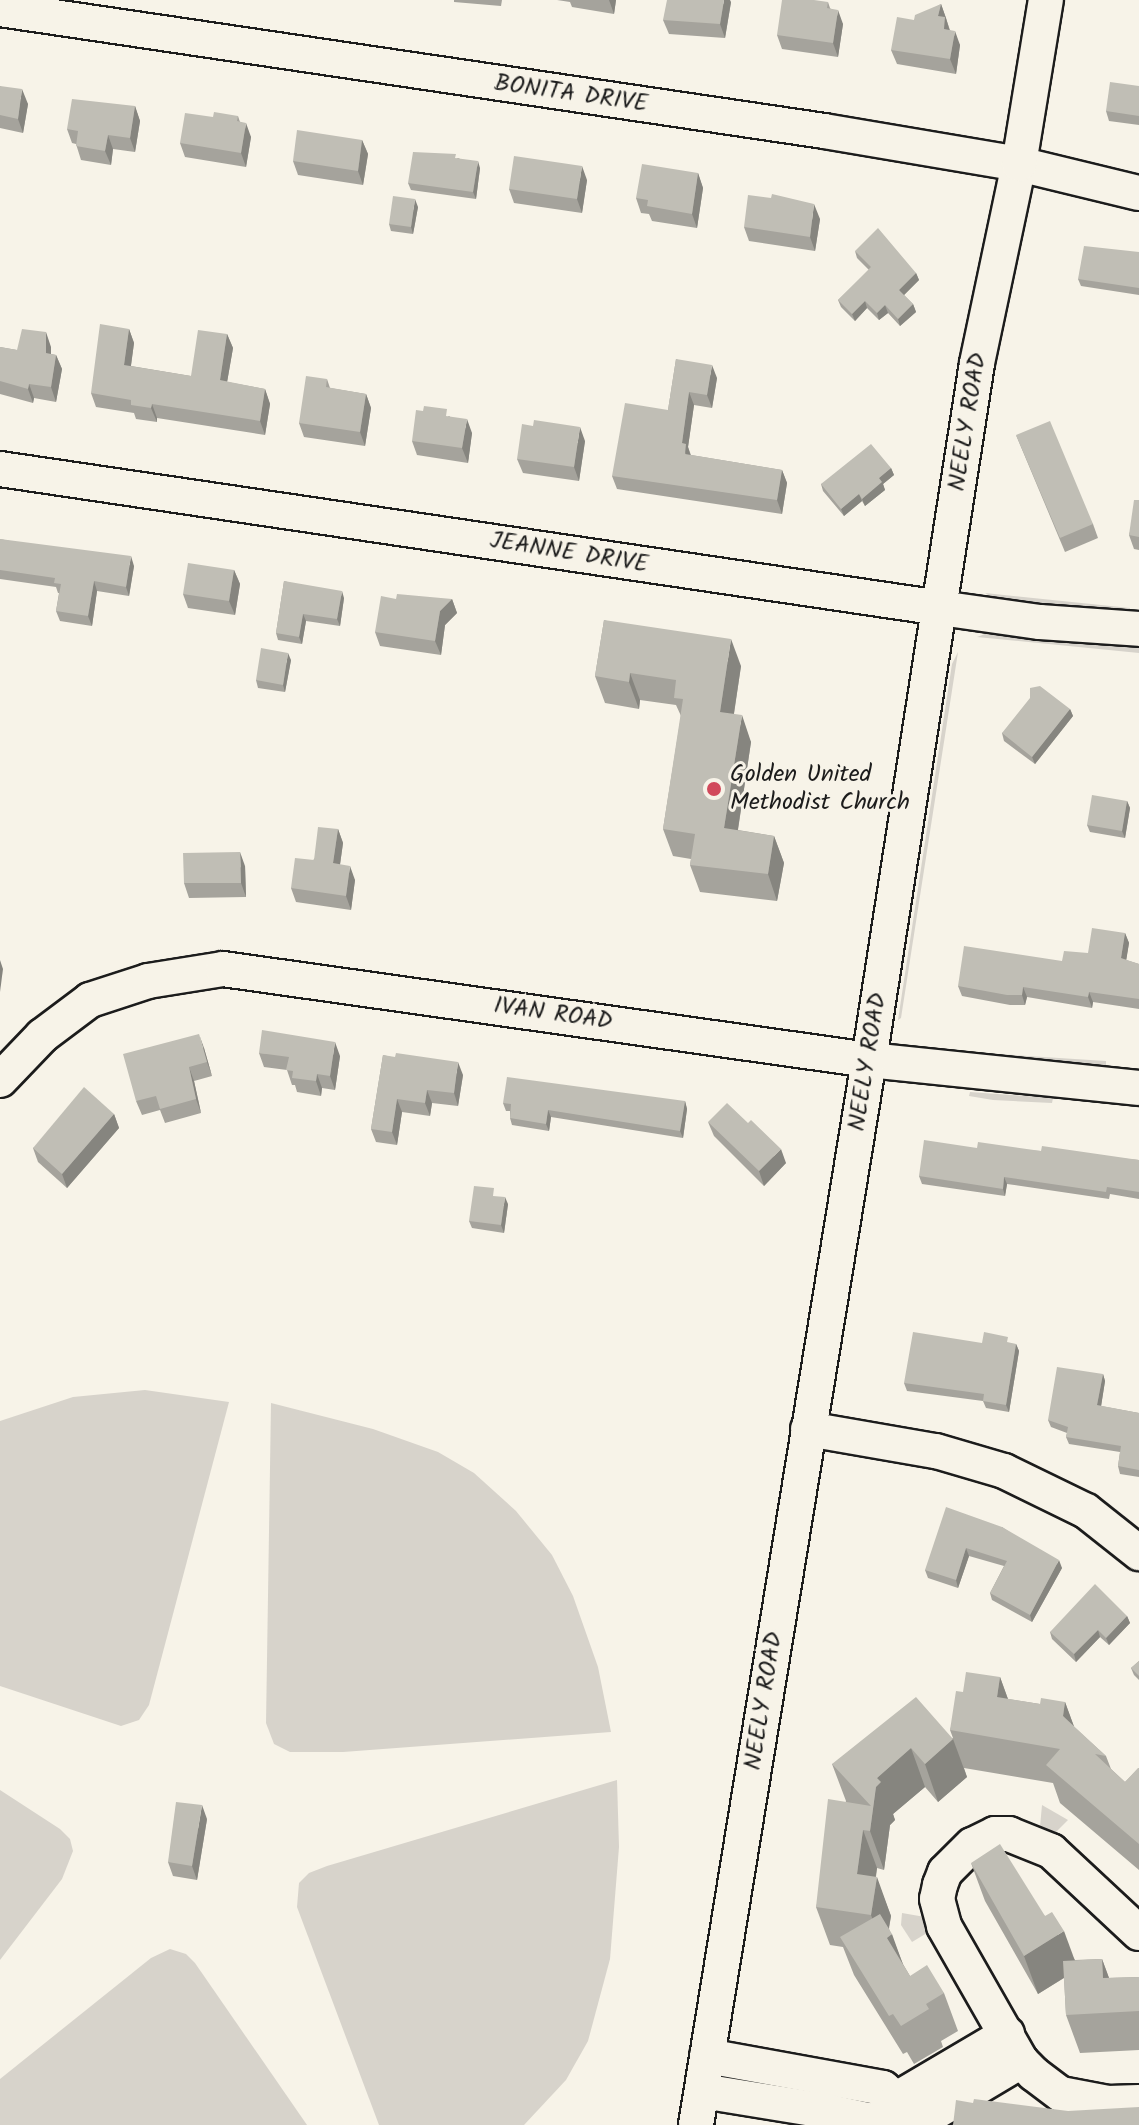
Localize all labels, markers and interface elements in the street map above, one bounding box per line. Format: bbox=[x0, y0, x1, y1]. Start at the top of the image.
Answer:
street label: BONITA DRIVE bbox=[493, 69, 649, 119]
street label: NEELY ROAD bbox=[943, 351, 993, 493]
street label: JEANNE DRIVE bbox=[488, 526, 650, 580]
place label: Golden United Methodist Church bbox=[730, 761, 910, 817]
marker: Golden United Methodist Church bbox=[705, 780, 723, 798]
street label: IVAN ROAD bbox=[492, 991, 614, 1037]
street label: NEELY ROAD bbox=[843, 991, 893, 1133]
street label: NEELY ROAD bbox=[739, 1630, 789, 1772]

